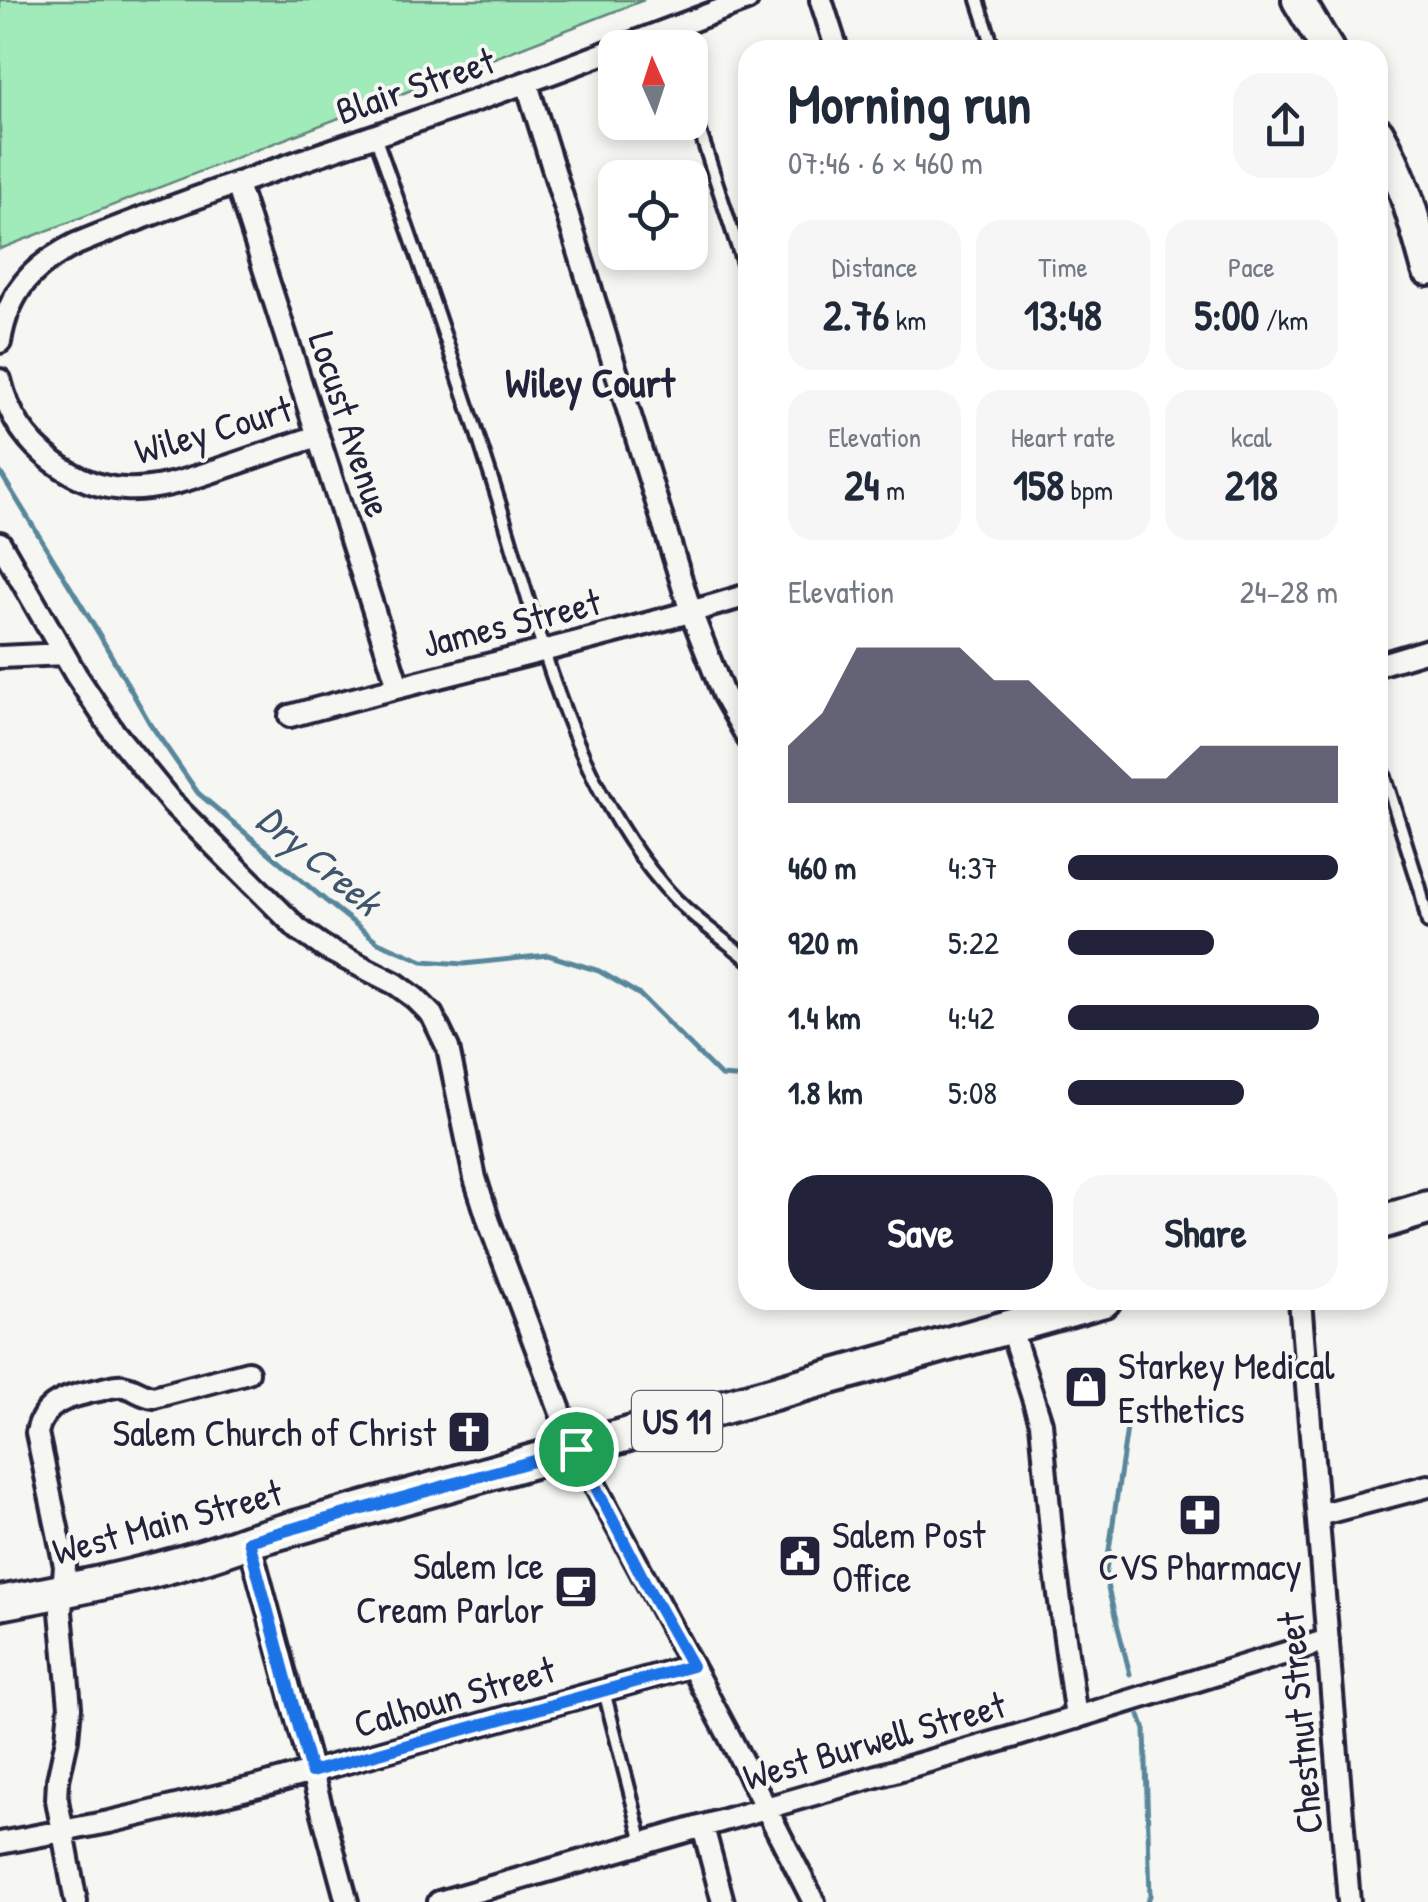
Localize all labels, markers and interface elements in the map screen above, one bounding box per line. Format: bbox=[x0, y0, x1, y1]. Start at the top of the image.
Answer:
north arrow bbox=[598, 30, 708, 140]
map controls bbox=[598, 30, 708, 270]
street label: Blair Street bbox=[329, 33, 502, 136]
text: Morning run bbox=[788, 66, 1031, 140]
button: share bbox=[1233, 73, 1338, 178]
text: 07:46 · 6 × 460 m bbox=[788, 141, 983, 184]
button: locate bbox=[598, 160, 708, 270]
text: Distance bbox=[832, 248, 917, 286]
text: Time bbox=[1038, 248, 1088, 286]
text: Pace bbox=[1228, 248, 1275, 286]
text: 2.76 bbox=[823, 286, 889, 343]
text: 13:48 bbox=[1024, 286, 1102, 343]
text: 5:00 bbox=[1194, 286, 1259, 343]
text: km bbox=[889, 301, 926, 339]
text: /km bbox=[1259, 301, 1308, 339]
street label: Locust Avenue bbox=[297, 325, 405, 523]
district label: Wiley Court bbox=[505, 355, 676, 411]
street label: Wiley Court bbox=[128, 382, 298, 476]
text: Elevation bbox=[828, 418, 921, 456]
text: Heart rate bbox=[1011, 418, 1115, 456]
text: kcal bbox=[1231, 418, 1272, 456]
text: 24 bbox=[844, 456, 880, 513]
text: 158 bbox=[1013, 456, 1064, 513]
text: 218 bbox=[1225, 456, 1278, 513]
text: m bbox=[880, 471, 905, 509]
text: bpm bbox=[1064, 471, 1113, 509]
text: Elevation bbox=[788, 570, 894, 613]
text: 24–28 m bbox=[1240, 570, 1338, 613]
street label: James Street bbox=[417, 575, 606, 669]
water label: Dry Creek bbox=[246, 791, 396, 930]
text: 460 m bbox=[788, 846, 856, 889]
text: 4:37 bbox=[948, 846, 998, 889]
text: 920 m bbox=[788, 921, 858, 964]
text: 5:22 bbox=[948, 921, 999, 964]
text: 1.4 km bbox=[788, 996, 861, 1039]
text: 4:42 bbox=[948, 996, 994, 1039]
text: 1.8 km bbox=[788, 1071, 863, 1114]
text: 5:08 bbox=[948, 1071, 997, 1114]
button: Save bbox=[788, 1175, 1053, 1290]
button: Share bbox=[1073, 1175, 1338, 1290]
place label: Starkey Medical Esthetics bbox=[1118, 1339, 1335, 1435]
shop icon: Starkey Medical Esthetics bbox=[1063, 1364, 1109, 1410]
road number: US 11 bbox=[632, 1391, 722, 1451]
place label: Salem Church of Christ bbox=[112, 1406, 437, 1458]
pin bbox=[534, 1407, 619, 1492]
church icon: Salem Church of Christ bbox=[446, 1409, 492, 1455]
icon: arrive bbox=[549, 1422, 604, 1477]
street label: West Main Street bbox=[47, 1465, 288, 1577]
pharmacy icon: CVS Pharmacy bbox=[1177, 1492, 1223, 1538]
place label: Salem Post Office bbox=[832, 1508, 986, 1604]
public building icon: Salem Post Office bbox=[777, 1533, 823, 1579]
place label: Salem Ice Cream Parlor bbox=[356, 1539, 544, 1635]
place label: CVS Pharmacy bbox=[1098, 1540, 1302, 1592]
cafe icon: Salem Ice Cream Parlor bbox=[553, 1564, 599, 1610]
street label: Chestnut Street bbox=[1263, 1609, 1335, 1836]
street label: Calhoun Street bbox=[347, 1642, 561, 1749]
street label: West Burwell Street bbox=[737, 1677, 1012, 1802]

